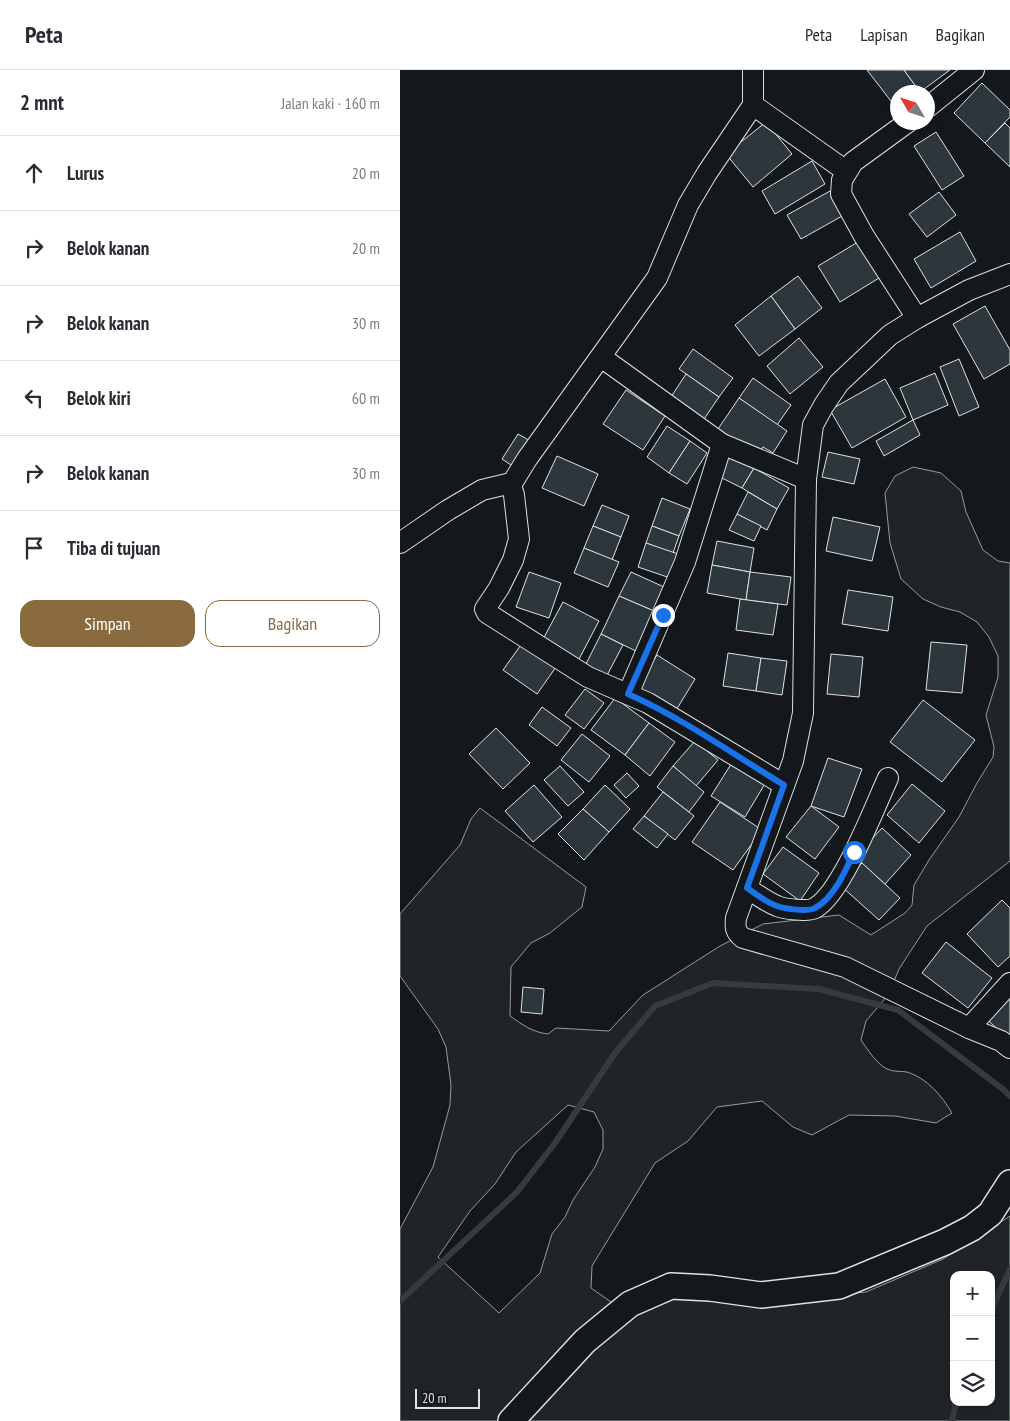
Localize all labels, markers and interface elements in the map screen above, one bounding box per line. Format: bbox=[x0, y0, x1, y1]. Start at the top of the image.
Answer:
text: Peta bbox=[25, 19, 63, 50]
text: Peta bbox=[805, 23, 832, 46]
text: Lapisan bbox=[860, 23, 908, 46]
text: Bagikan bbox=[936, 23, 985, 46]
north arrow bbox=[890, 85, 935, 130]
text: 2 mnt bbox=[20, 89, 64, 116]
text: Jalan kaki · 160 m bbox=[281, 93, 380, 113]
icon: ahead bbox=[20, 159, 48, 187]
text: Lurus bbox=[67, 161, 104, 185]
text: 20 m bbox=[352, 163, 380, 183]
icon: right bbox=[20, 234, 48, 262]
text: Belok kanan bbox=[67, 236, 149, 260]
text: 20 m bbox=[352, 238, 380, 258]
icon: right bbox=[20, 309, 48, 337]
text: Belok kanan bbox=[67, 311, 149, 335]
text: 30 m bbox=[352, 313, 380, 333]
icon: left bbox=[20, 384, 48, 412]
text: Belok kiri bbox=[67, 386, 131, 410]
text: 60 m bbox=[352, 388, 380, 408]
icon: right bbox=[20, 459, 48, 487]
text: Belok kanan bbox=[67, 461, 149, 485]
text: 30 m bbox=[352, 463, 380, 483]
icon: arrive bbox=[20, 534, 48, 562]
text: Tiba di tujuan bbox=[67, 536, 160, 560]
button: Simpan bbox=[20, 600, 195, 647]
button: Bagikan bbox=[205, 600, 380, 647]
route end bbox=[652, 604, 675, 627]
route start bbox=[843, 841, 866, 864]
map controls bbox=[950, 1271, 995, 1406]
button: + bbox=[950, 1271, 995, 1316]
button: − bbox=[950, 1316, 995, 1361]
button: layers bbox=[950, 1361, 995, 1406]
scale bar bbox=[415, 1386, 480, 1409]
text: 20 m bbox=[422, 1389, 447, 1407]

